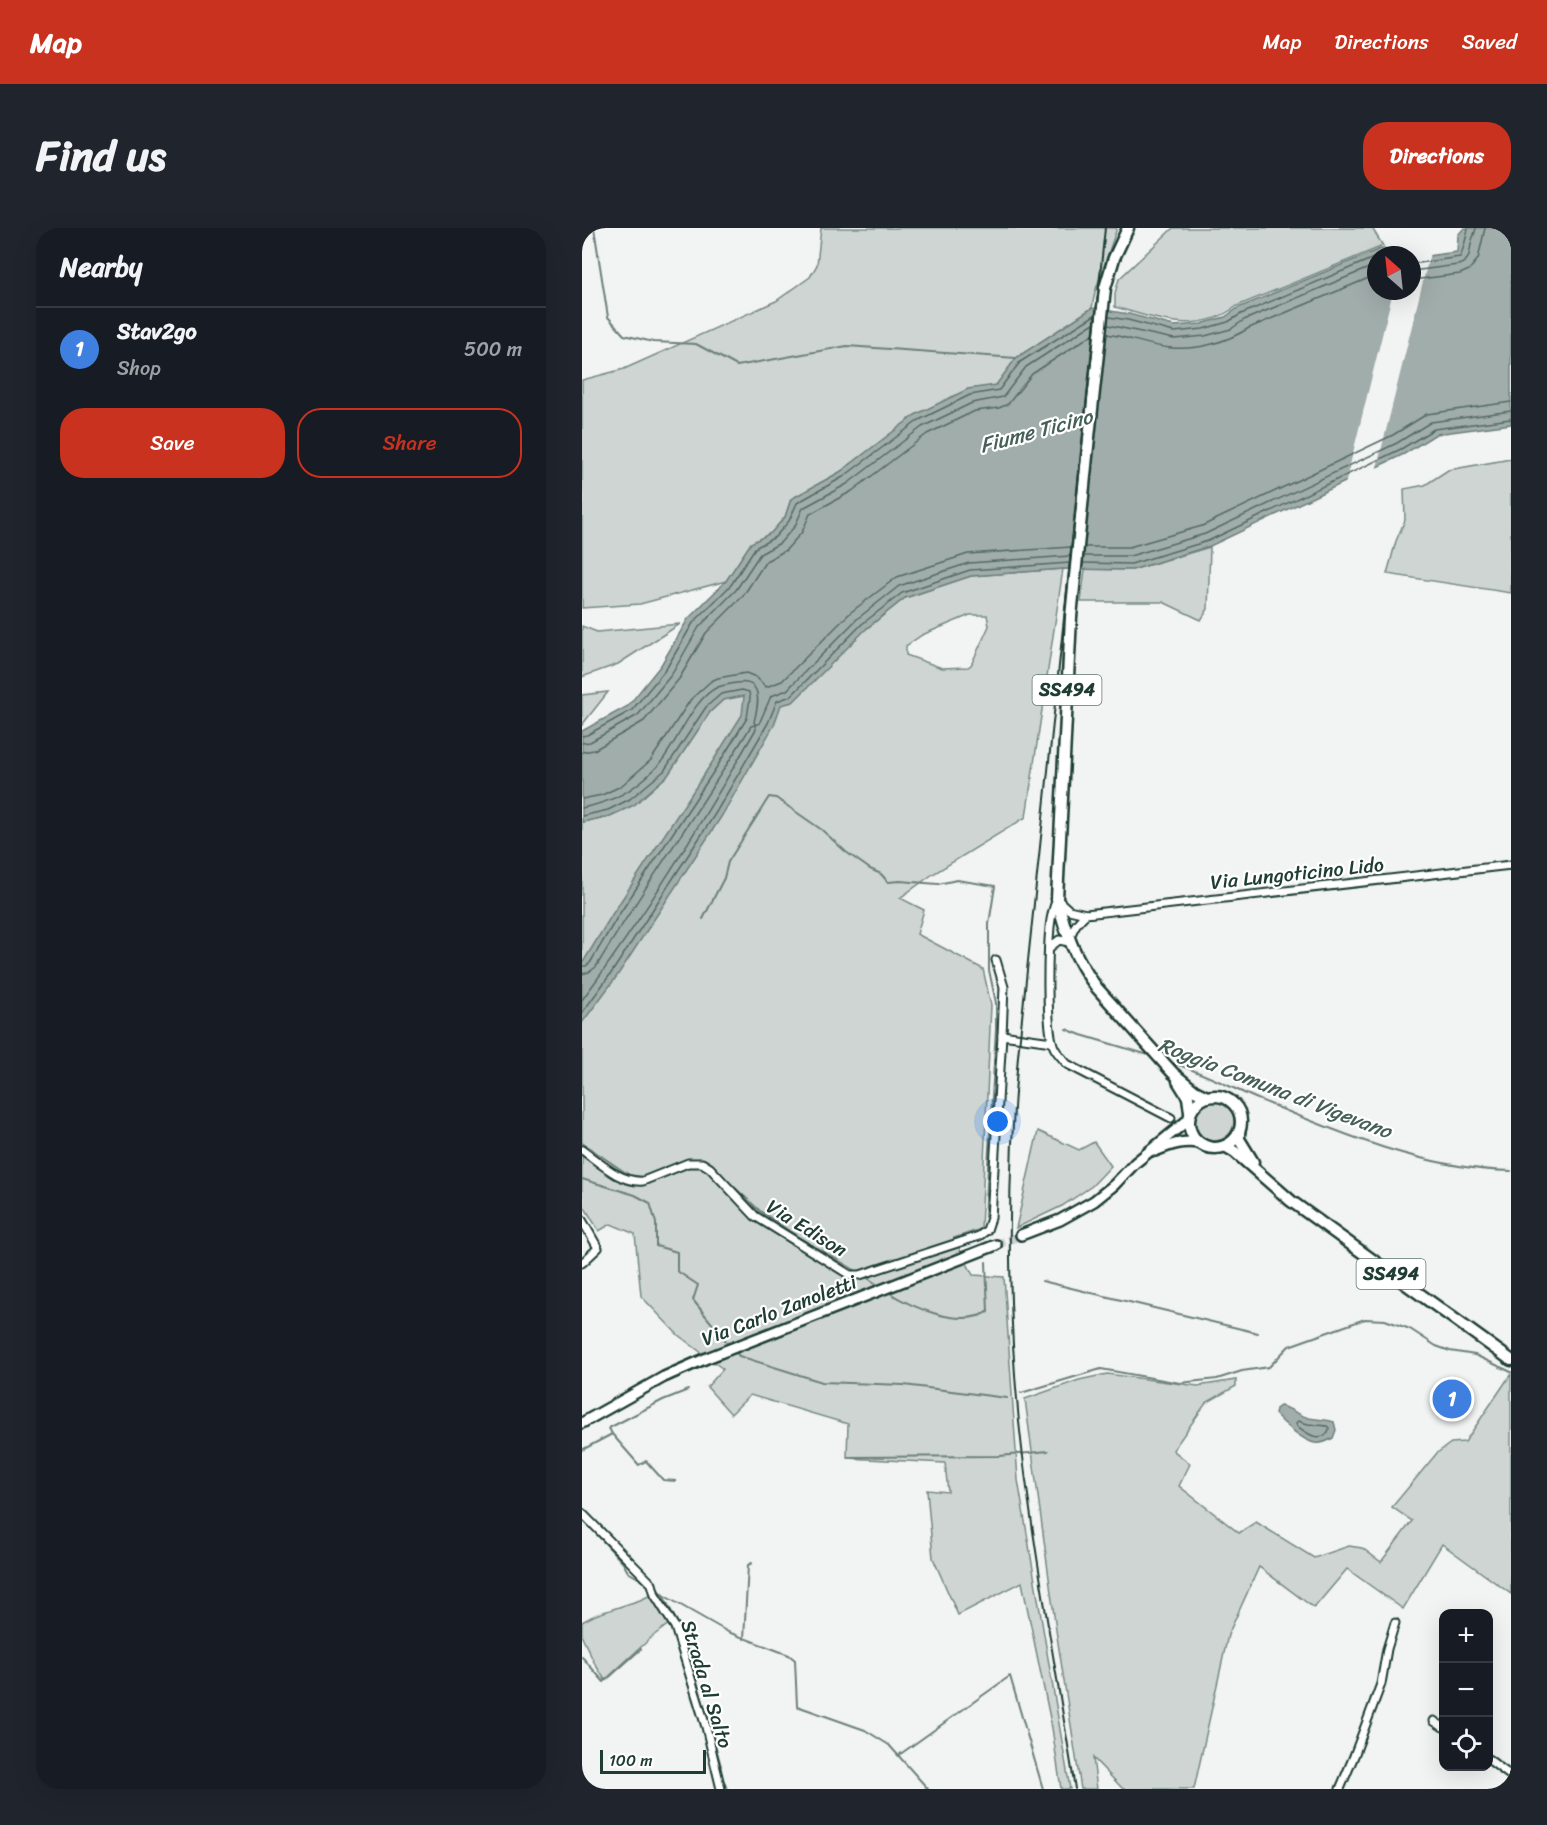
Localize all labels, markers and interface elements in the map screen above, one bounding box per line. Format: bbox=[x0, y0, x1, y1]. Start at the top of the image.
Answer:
text: Map bbox=[30, 18, 82, 67]
text: Map bbox=[1263, 23, 1301, 61]
text: Directions bbox=[1334, 23, 1429, 61]
text: Saved bbox=[1462, 23, 1517, 61]
text: Find us bbox=[36, 119, 166, 193]
button: Directions bbox=[1363, 122, 1511, 190]
text: Nearby bbox=[60, 244, 142, 290]
north arrow bbox=[1367, 246, 1421, 300]
text: Stav2go bbox=[117, 312, 197, 351]
text: 1 bbox=[75, 332, 84, 367]
text: 500 m bbox=[464, 332, 522, 367]
text: Shop bbox=[117, 351, 161, 386]
water label: Fiume Ticino bbox=[975, 397, 1098, 464]
button: Save bbox=[60, 408, 285, 478]
button: Share bbox=[297, 408, 522, 478]
road number: SS494 bbox=[1032, 675, 1102, 705]
street label: Via Lungoticino Lido bbox=[1209, 847, 1386, 900]
water label: Roggia Comuna di Vigevano bbox=[1153, 1026, 1398, 1151]
your location bbox=[983, 1107, 1012, 1136]
street label: Via Edison bbox=[759, 1190, 854, 1267]
road number: SS494 bbox=[1356, 1259, 1426, 1289]
street label: Via Carlo Zanoletti bbox=[696, 1264, 863, 1356]
pin: 1 bbox=[1432, 1376, 1472, 1422]
map controls bbox=[1439, 1609, 1493, 1771]
button: + bbox=[1439, 1609, 1493, 1663]
street label: Strada al Salto bbox=[670, 1616, 743, 1753]
button: − bbox=[1439, 1663, 1493, 1717]
button: locate bbox=[1439, 1717, 1493, 1771]
text: 100 m bbox=[609, 1746, 653, 1775]
scale bar bbox=[600, 1747, 706, 1774]

